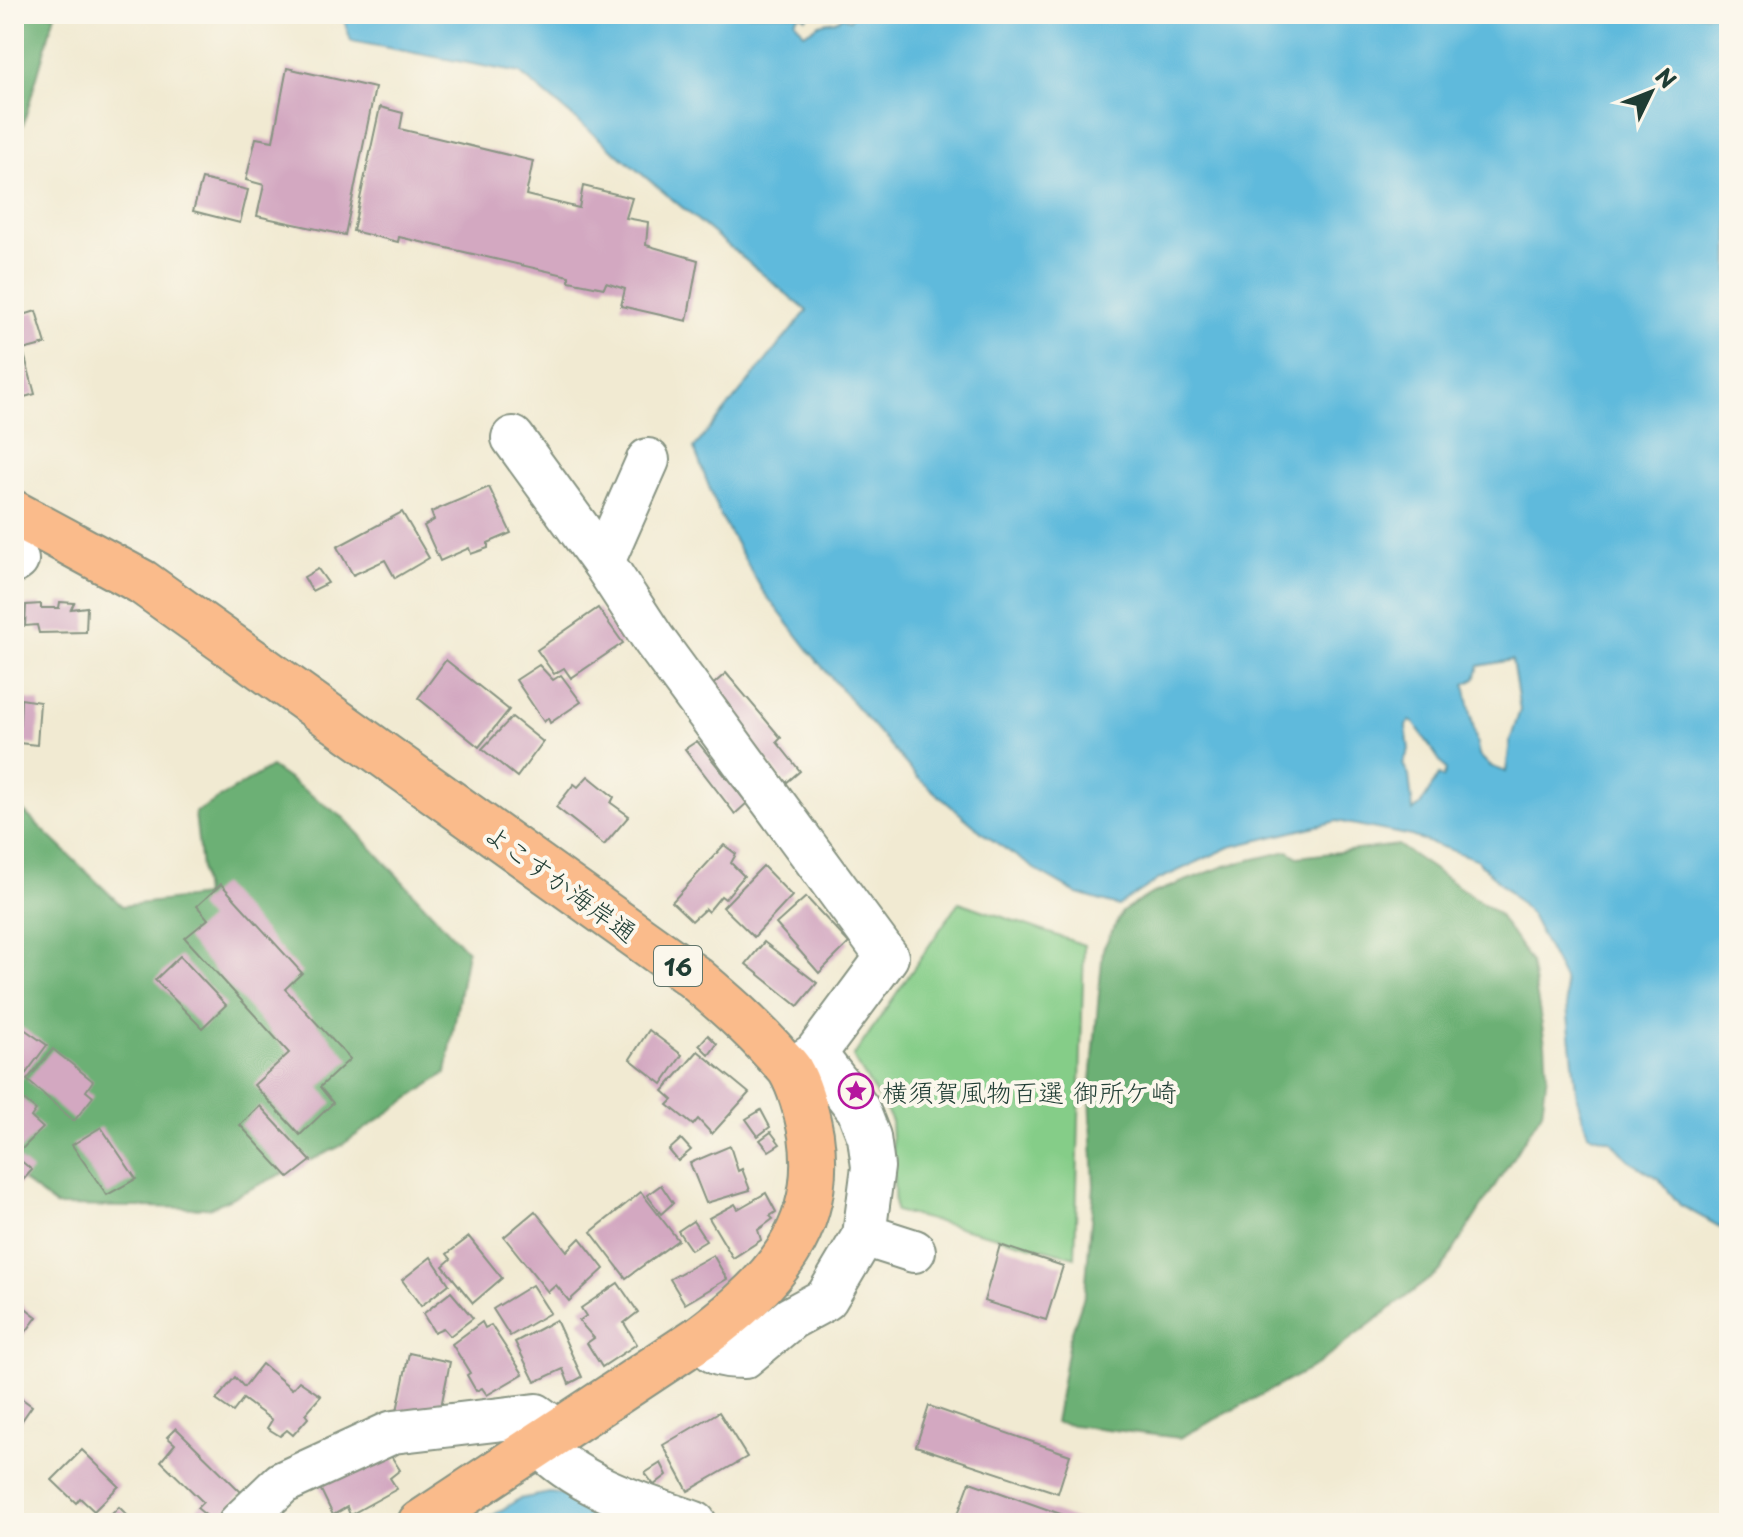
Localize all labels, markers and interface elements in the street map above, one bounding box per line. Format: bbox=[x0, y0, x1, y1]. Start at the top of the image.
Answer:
north arrow bbox=[1611, 52, 1691, 132]
text: N bbox=[1649, 60, 1685, 95]
street label: よこすか海岸通 bbox=[476, 813, 646, 951]
road number: 16 bbox=[654, 946, 702, 986]
place icon: 横須賀風物百選 御所ケ崎 bbox=[837, 1072, 875, 1110]
place label: 横須賀風物百選 御所ケ崎 bbox=[882, 1072, 1176, 1111]

